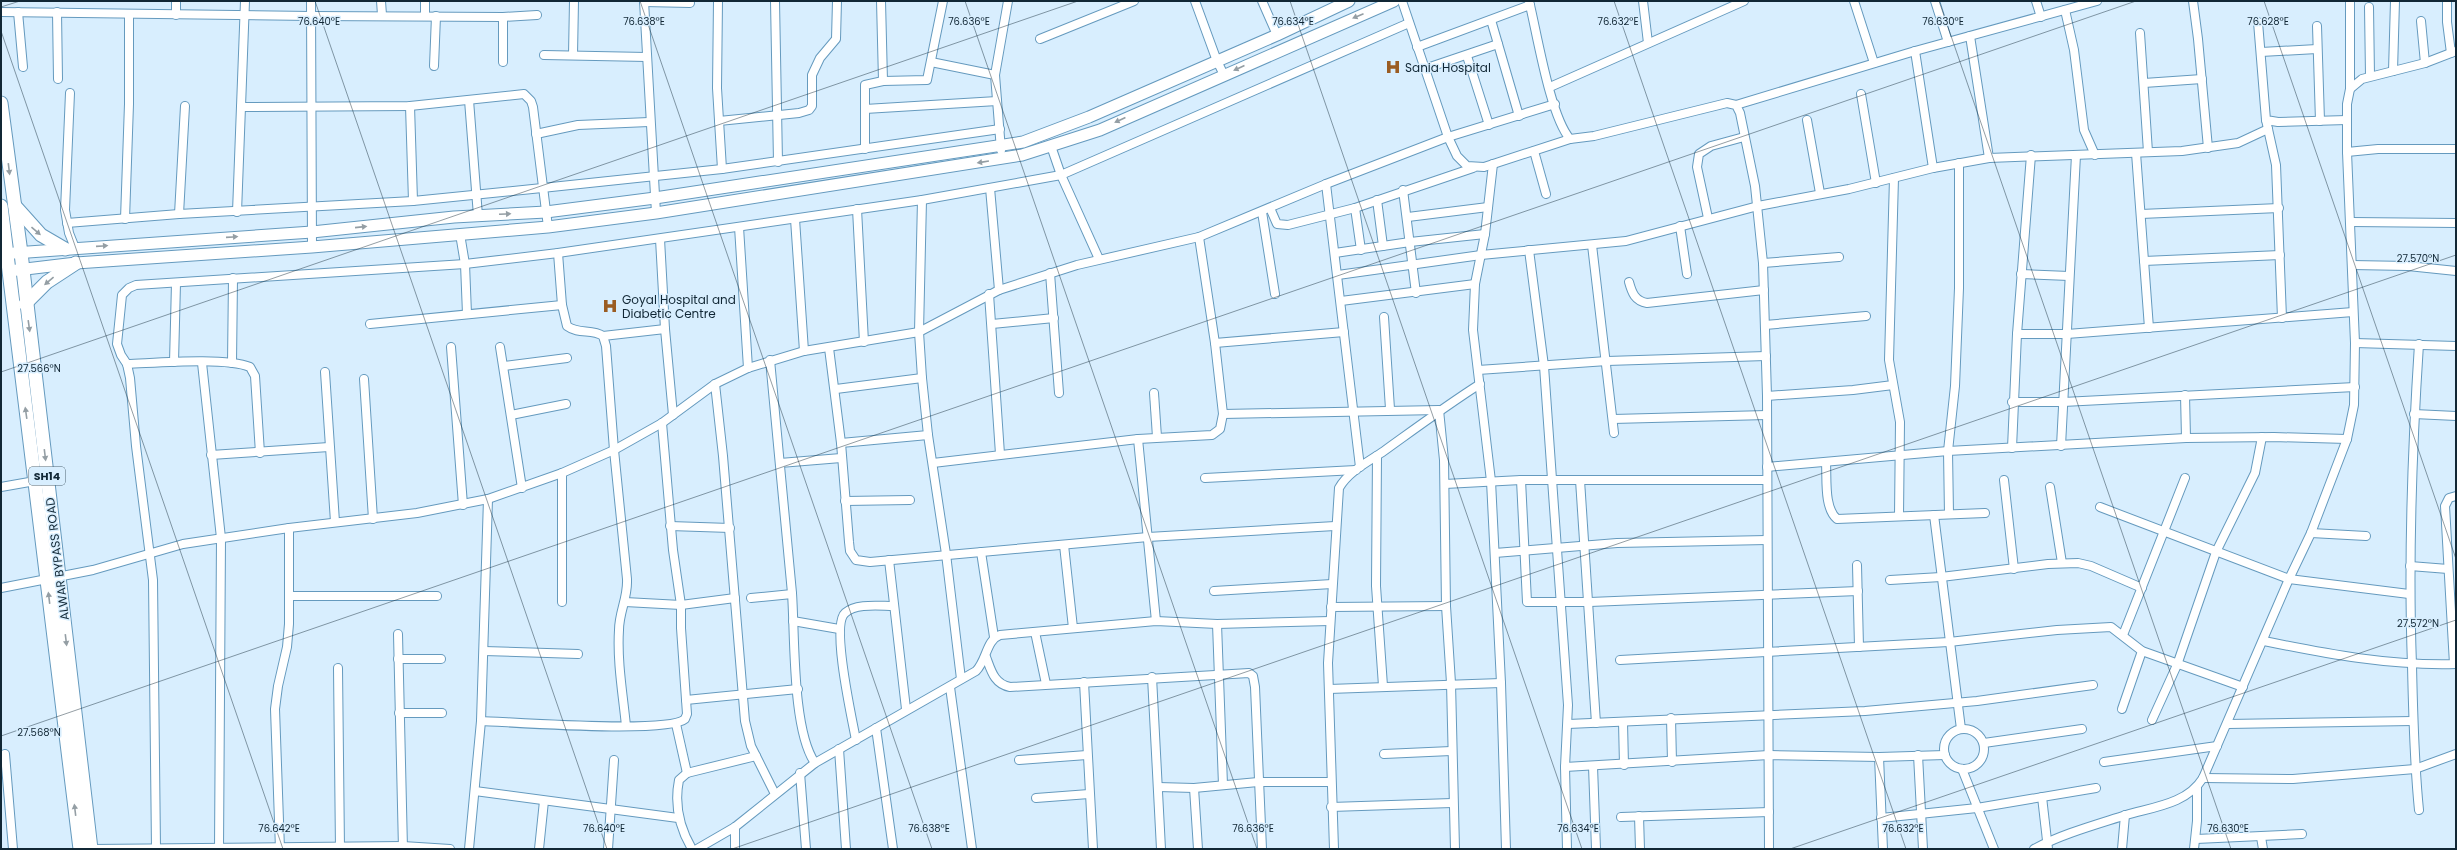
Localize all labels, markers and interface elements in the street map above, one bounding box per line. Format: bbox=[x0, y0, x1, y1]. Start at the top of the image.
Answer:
text: 76.640°E bbox=[298, 14, 340, 29]
text: 76.638°E bbox=[623, 14, 665, 29]
text: 76.636°E bbox=[948, 14, 990, 29]
text: 76.634°E bbox=[1272, 14, 1314, 29]
one-way arrow bbox=[1352, 14, 1364, 20]
text: 76.632°E bbox=[1597, 14, 1639, 29]
text: 76.630°E bbox=[1922, 14, 1964, 29]
text: 76.628°E bbox=[2247, 14, 2289, 29]
hospital icon: Sania Hospital bbox=[1384, 58, 1402, 76]
place label: Sania Hospital bbox=[1405, 59, 1491, 76]
one-way arrow bbox=[1233, 65, 1245, 71]
one-way arrow bbox=[1114, 117, 1126, 123]
one-way arrow bbox=[977, 159, 989, 165]
one-way arrow bbox=[6, 163, 12, 175]
one-way arrow bbox=[499, 211, 511, 218]
one-way arrow bbox=[355, 224, 367, 230]
one-way arrow bbox=[31, 226, 41, 236]
one-way arrow bbox=[226, 234, 238, 241]
one-way arrow bbox=[96, 243, 108, 250]
text: 27.570°N bbox=[2397, 251, 2439, 266]
one-way arrow bbox=[44, 276, 55, 285]
place label: Goyal Hospital and Diabetic Centre bbox=[622, 291, 736, 322]
hospital icon: Goyal Hospital and Diabetic Centre bbox=[601, 297, 619, 315]
one-way arrow bbox=[26, 320, 32, 332]
text: 27.566°N bbox=[17, 361, 61, 376]
one-way arrow bbox=[23, 407, 30, 419]
one-way arrow bbox=[42, 449, 48, 461]
road number: SH14 bbox=[29, 467, 65, 485]
street label: ALWAR BYPASS ROAD bbox=[41, 497, 73, 621]
one-way arrow bbox=[46, 592, 52, 604]
text: 27.572°N bbox=[2397, 616, 2439, 631]
one-way arrow bbox=[63, 634, 69, 646]
text: 27.568°N bbox=[17, 725, 61, 740]
one-way arrow bbox=[72, 804, 78, 816]
text: 76.642°E bbox=[258, 821, 300, 836]
text: 76.640°E bbox=[583, 821, 625, 836]
text: 76.638°E bbox=[908, 821, 950, 836]
text: 76.636°E bbox=[1232, 821, 1274, 836]
text: 76.634°E bbox=[1557, 821, 1599, 836]
text: 76.632°E bbox=[1882, 821, 1924, 836]
text: 76.630°E bbox=[2207, 821, 2249, 836]

